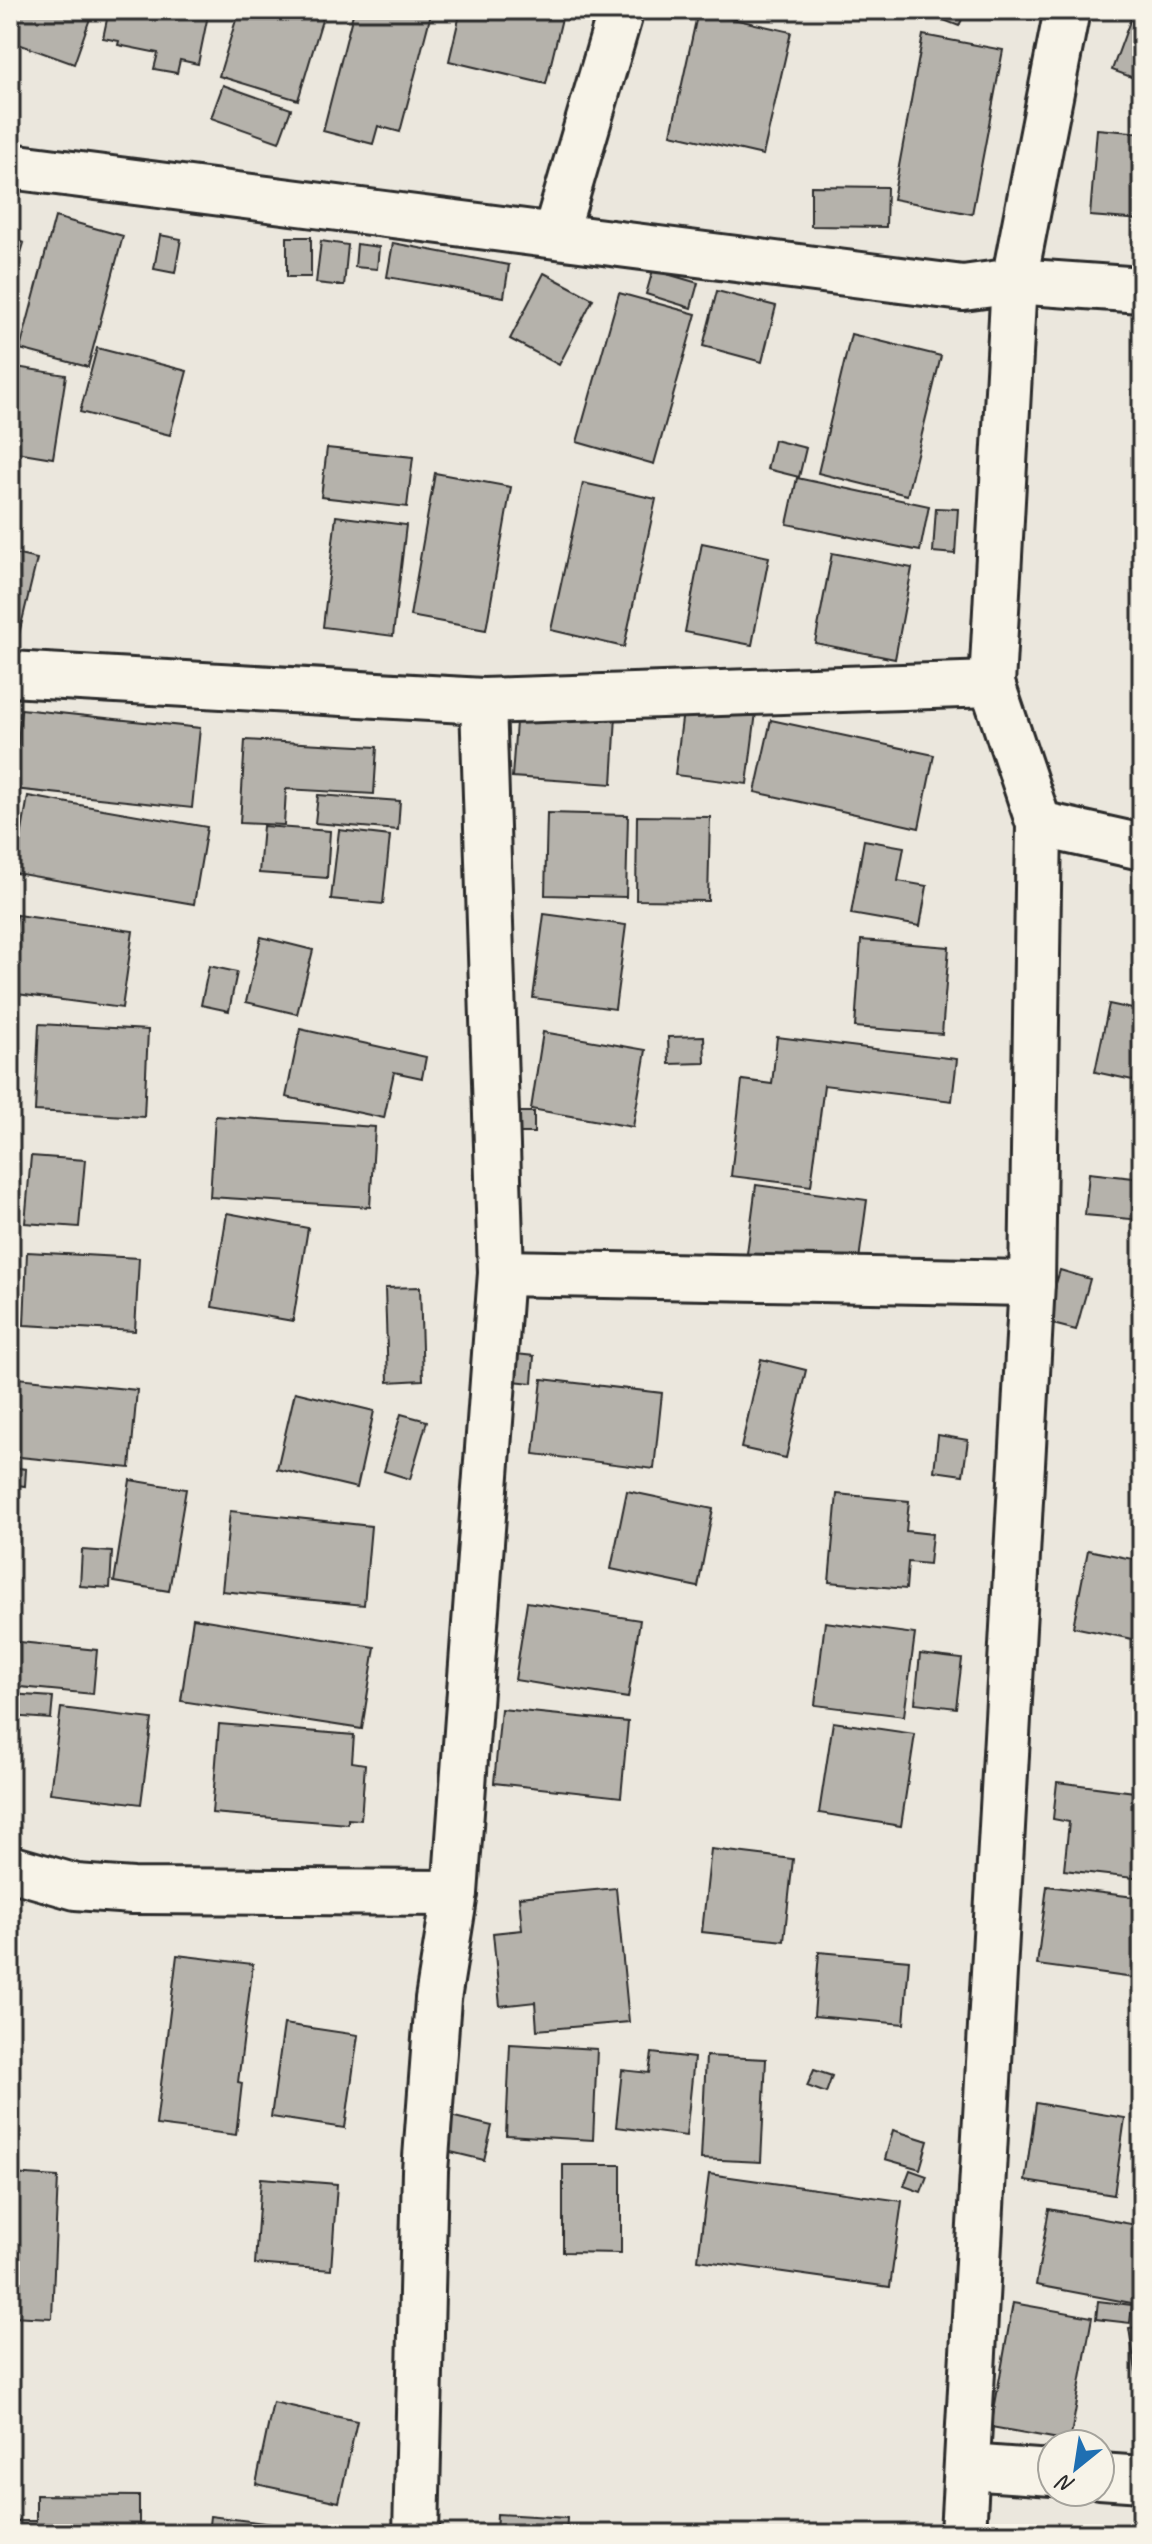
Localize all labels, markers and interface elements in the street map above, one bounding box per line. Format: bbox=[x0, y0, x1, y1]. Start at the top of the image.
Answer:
north arrow bbox=[1036, 2428, 1116, 2508]
text: N bbox=[1051, 2467, 1079, 2500]

